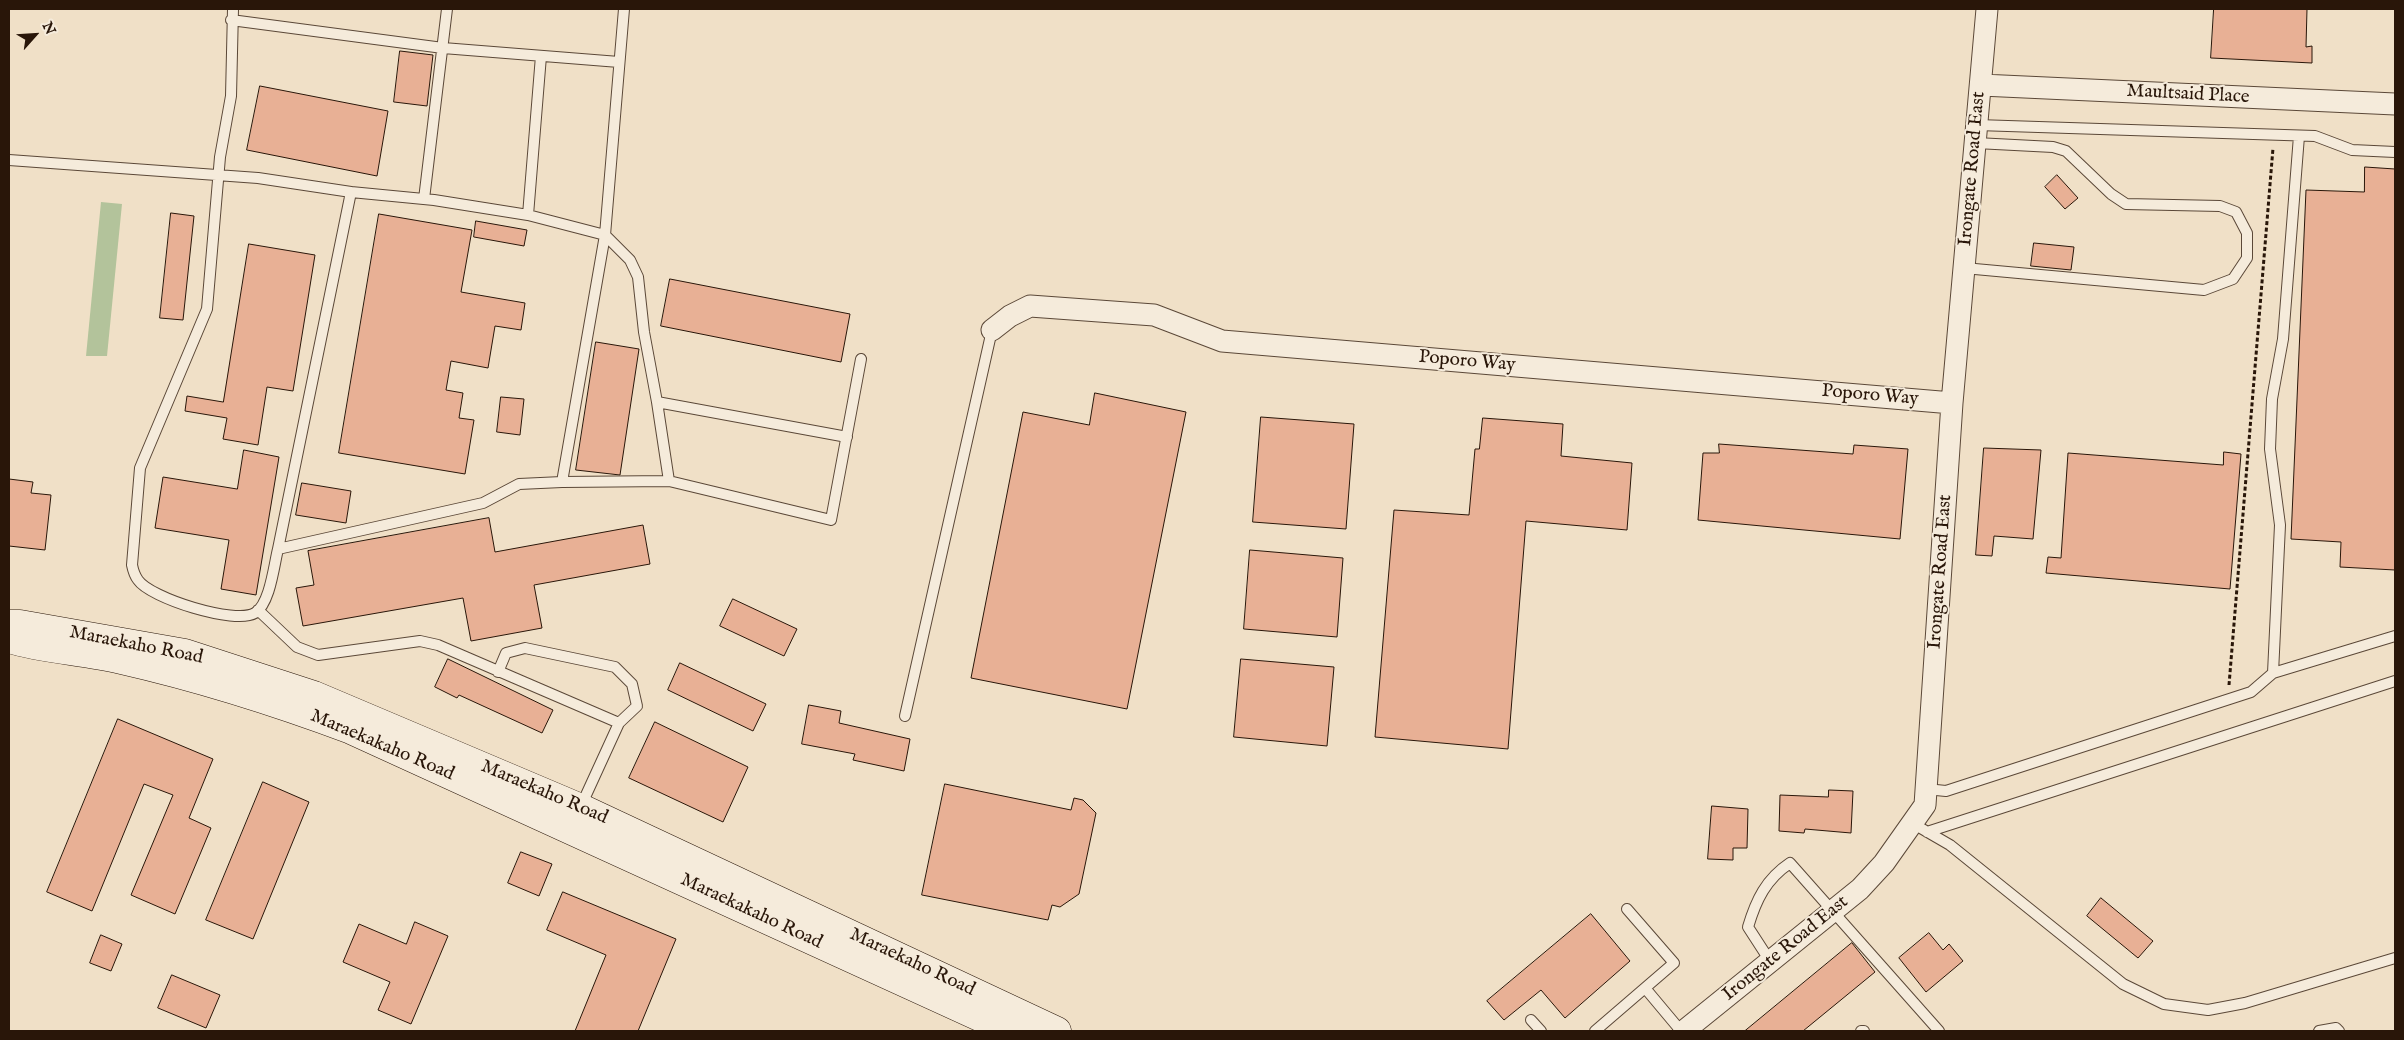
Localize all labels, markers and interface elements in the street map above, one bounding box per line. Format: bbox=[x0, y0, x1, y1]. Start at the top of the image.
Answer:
north arrow bbox=[10, 10, 60, 60]
text: N bbox=[38, 19, 59, 38]
street label: Maultsaid Place bbox=[2126, 80, 2250, 110]
street label: Irongate Road East bbox=[1955, 91, 1991, 247]
street label: Poporo Way bbox=[1418, 346, 1516, 378]
street label: Poporo Way bbox=[1821, 380, 1919, 412]
street label: Irongate Road East bbox=[1924, 494, 1958, 650]
street label: Maraekaho Road bbox=[67, 622, 205, 670]
street label: Maraekakaho Road bbox=[307, 705, 457, 787]
street label: Maraekaho Road bbox=[477, 756, 611, 830]
street label: Maraekakaho Road bbox=[676, 869, 826, 955]
street label: Irongate Road East bbox=[1719, 891, 1853, 1007]
street label: Maraekaho Road bbox=[846, 924, 978, 1002]

